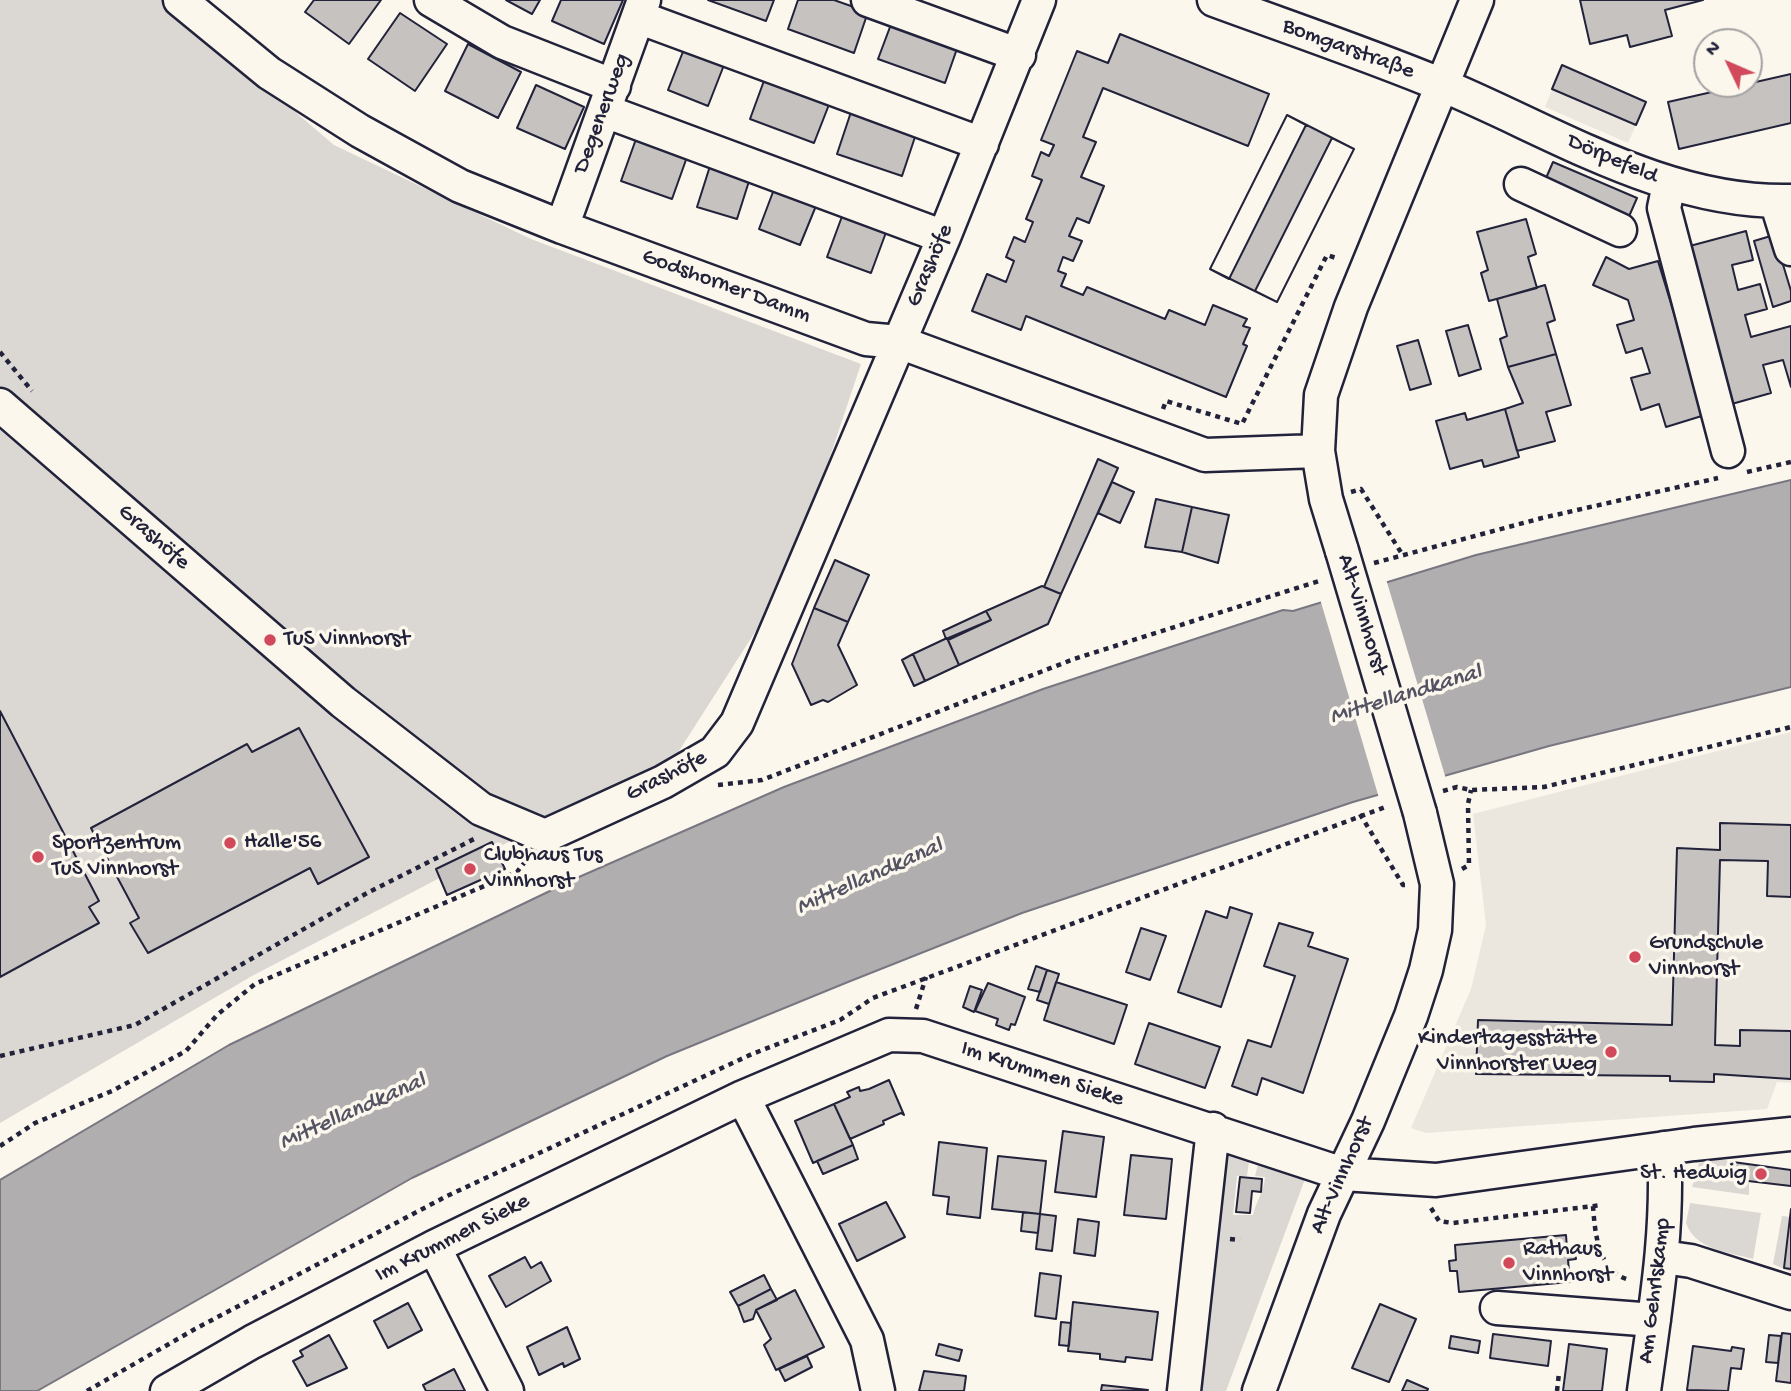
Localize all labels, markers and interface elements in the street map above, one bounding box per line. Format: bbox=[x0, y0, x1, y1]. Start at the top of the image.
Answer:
street label: Bomgarstraße bbox=[1278, 13, 1418, 87]
north arrow bbox=[1693, 28, 1763, 98]
text: N bbox=[1701, 37, 1727, 62]
street label: Degenerweg bbox=[569, 50, 637, 178]
street label: Dörpefeld bbox=[1563, 129, 1661, 191]
street label: Grashöfe bbox=[901, 221, 961, 311]
street label: Godshorner Damm bbox=[638, 244, 814, 330]
street label: Grashöfe bbox=[111, 499, 195, 577]
street label: Alt-Vinnhorst bbox=[1330, 551, 1392, 679]
place label: TuS Vinnhorst bbox=[284, 626, 410, 654]
marker: TuS Vinnhorst bbox=[262, 632, 278, 648]
water label: Mittellandkanal bbox=[1327, 659, 1485, 733]
street label: Grashöfe bbox=[622, 745, 712, 809]
place label: Halle'56 bbox=[244, 829, 321, 857]
place label: Sportzentrum TuS Vinnhorst bbox=[52, 830, 181, 884]
water label: Mittellandkanal bbox=[792, 833, 948, 923]
marker: Halle'56 bbox=[222, 835, 238, 851]
place label: Clubhaus Tus Vinnhorst bbox=[484, 842, 602, 896]
marker: Sportzentrum TuS Vinnhorst bbox=[30, 849, 46, 865]
marker: Clubhaus Tus Vinnhorst bbox=[462, 861, 478, 877]
place label: Grundschule Vinnhorst bbox=[1649, 930, 1763, 984]
marker: Grundschule Vinnhorst bbox=[1627, 949, 1643, 965]
place label: Kindertagesstätte Vinnhorster Weg bbox=[1418, 1025, 1597, 1079]
street label: Im Krummen Sieke bbox=[957, 1036, 1127, 1114]
marker: Kindertagesstätte Vinnhorster Weg bbox=[1603, 1044, 1619, 1060]
water label: Mittellandkanal bbox=[275, 1068, 431, 1158]
street label: Alt-Vinnhorst bbox=[1305, 1113, 1381, 1239]
place label: St. Hedwig bbox=[1640, 1160, 1747, 1188]
marker: St. Hedwig bbox=[1753, 1166, 1769, 1182]
street label: Im Krummen Sieke bbox=[371, 1188, 535, 1290]
street label: Am Gehrlskamp bbox=[1633, 1217, 1679, 1365]
place label: Rathaus Vinnhorst bbox=[1523, 1236, 1613, 1290]
marker: Rathaus Vinnhorst bbox=[1501, 1255, 1517, 1271]

